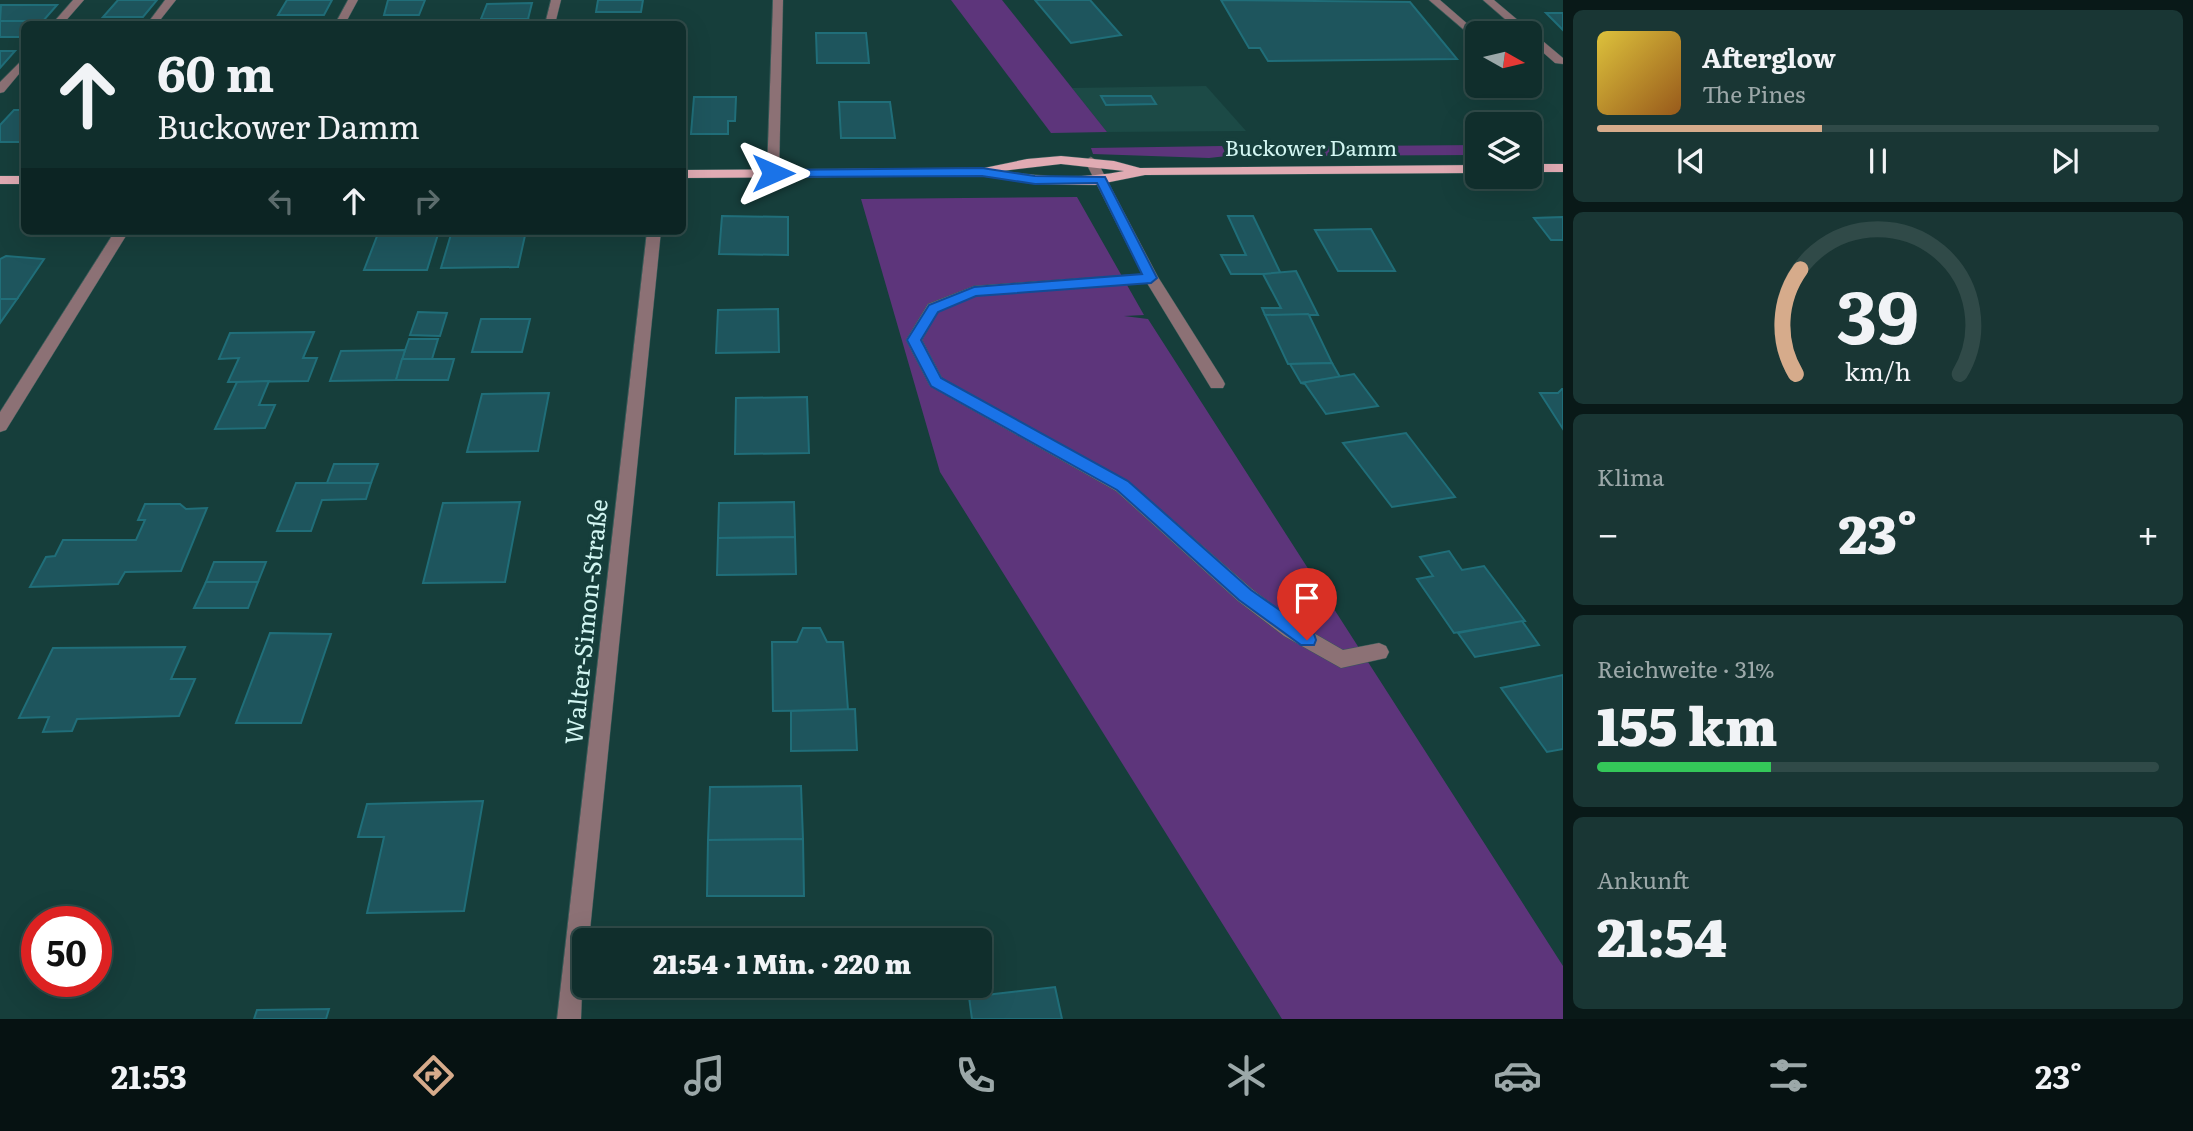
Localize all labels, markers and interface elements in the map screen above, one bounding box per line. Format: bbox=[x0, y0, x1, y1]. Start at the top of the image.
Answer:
north arrow bbox=[1465, 21, 1542, 98]
map controls bbox=[1465, 21, 1542, 189]
text: 60 m bbox=[157, 34, 274, 107]
text: Afterglow bbox=[1702, 37, 1836, 76]
icon: ahead bbox=[42, 49, 133, 140]
text: The Pines bbox=[1702, 76, 1805, 110]
text: Buckower Damm bbox=[157, 101, 420, 149]
button: layers bbox=[1465, 112, 1542, 189]
street label: Buckower Damm bbox=[1225, 131, 1397, 162]
position arrow bbox=[736, 136, 810, 210]
icon: previous bbox=[1672, 142, 1710, 180]
icon: pause bbox=[1859, 142, 1897, 180]
icon: next bbox=[2046, 142, 2084, 180]
icon: left bbox=[262, 182, 300, 220]
icon: ahead bbox=[335, 182, 373, 220]
icon: right bbox=[408, 182, 446, 220]
text: 39 bbox=[1837, 258, 1919, 366]
text: km/h bbox=[1845, 351, 1911, 388]
text: Klima bbox=[1597, 459, 1664, 493]
text: 23° bbox=[1839, 493, 1918, 570]
street label: Walter-Simon-Straße bbox=[554, 497, 615, 746]
text: − bbox=[1597, 503, 1619, 560]
text: + bbox=[2137, 503, 2159, 560]
pin bbox=[1277, 568, 1337, 640]
icon: arrive bbox=[1288, 579, 1326, 617]
text: Reichweite · 31% bbox=[1597, 651, 1775, 685]
text: 155 km bbox=[1597, 685, 1777, 762]
text: Ankunft bbox=[1597, 862, 1689, 896]
text: 21:54 bbox=[1597, 896, 1727, 973]
speed limit sign: 50 bbox=[21, 906, 112, 997]
text: 21:54 · 1 Min. · 220 m bbox=[653, 943, 911, 982]
text: 21:53 bbox=[111, 1051, 187, 1099]
icon: directions bbox=[409, 1051, 458, 1100]
icon: music bbox=[680, 1051, 729, 1100]
icon: phone bbox=[951, 1051, 1000, 1100]
icon: climate bbox=[1222, 1051, 1271, 1100]
icon: car bbox=[1493, 1051, 1542, 1100]
icon: filters bbox=[1764, 1051, 1813, 1100]
text: 23° bbox=[2035, 1051, 2082, 1099]

